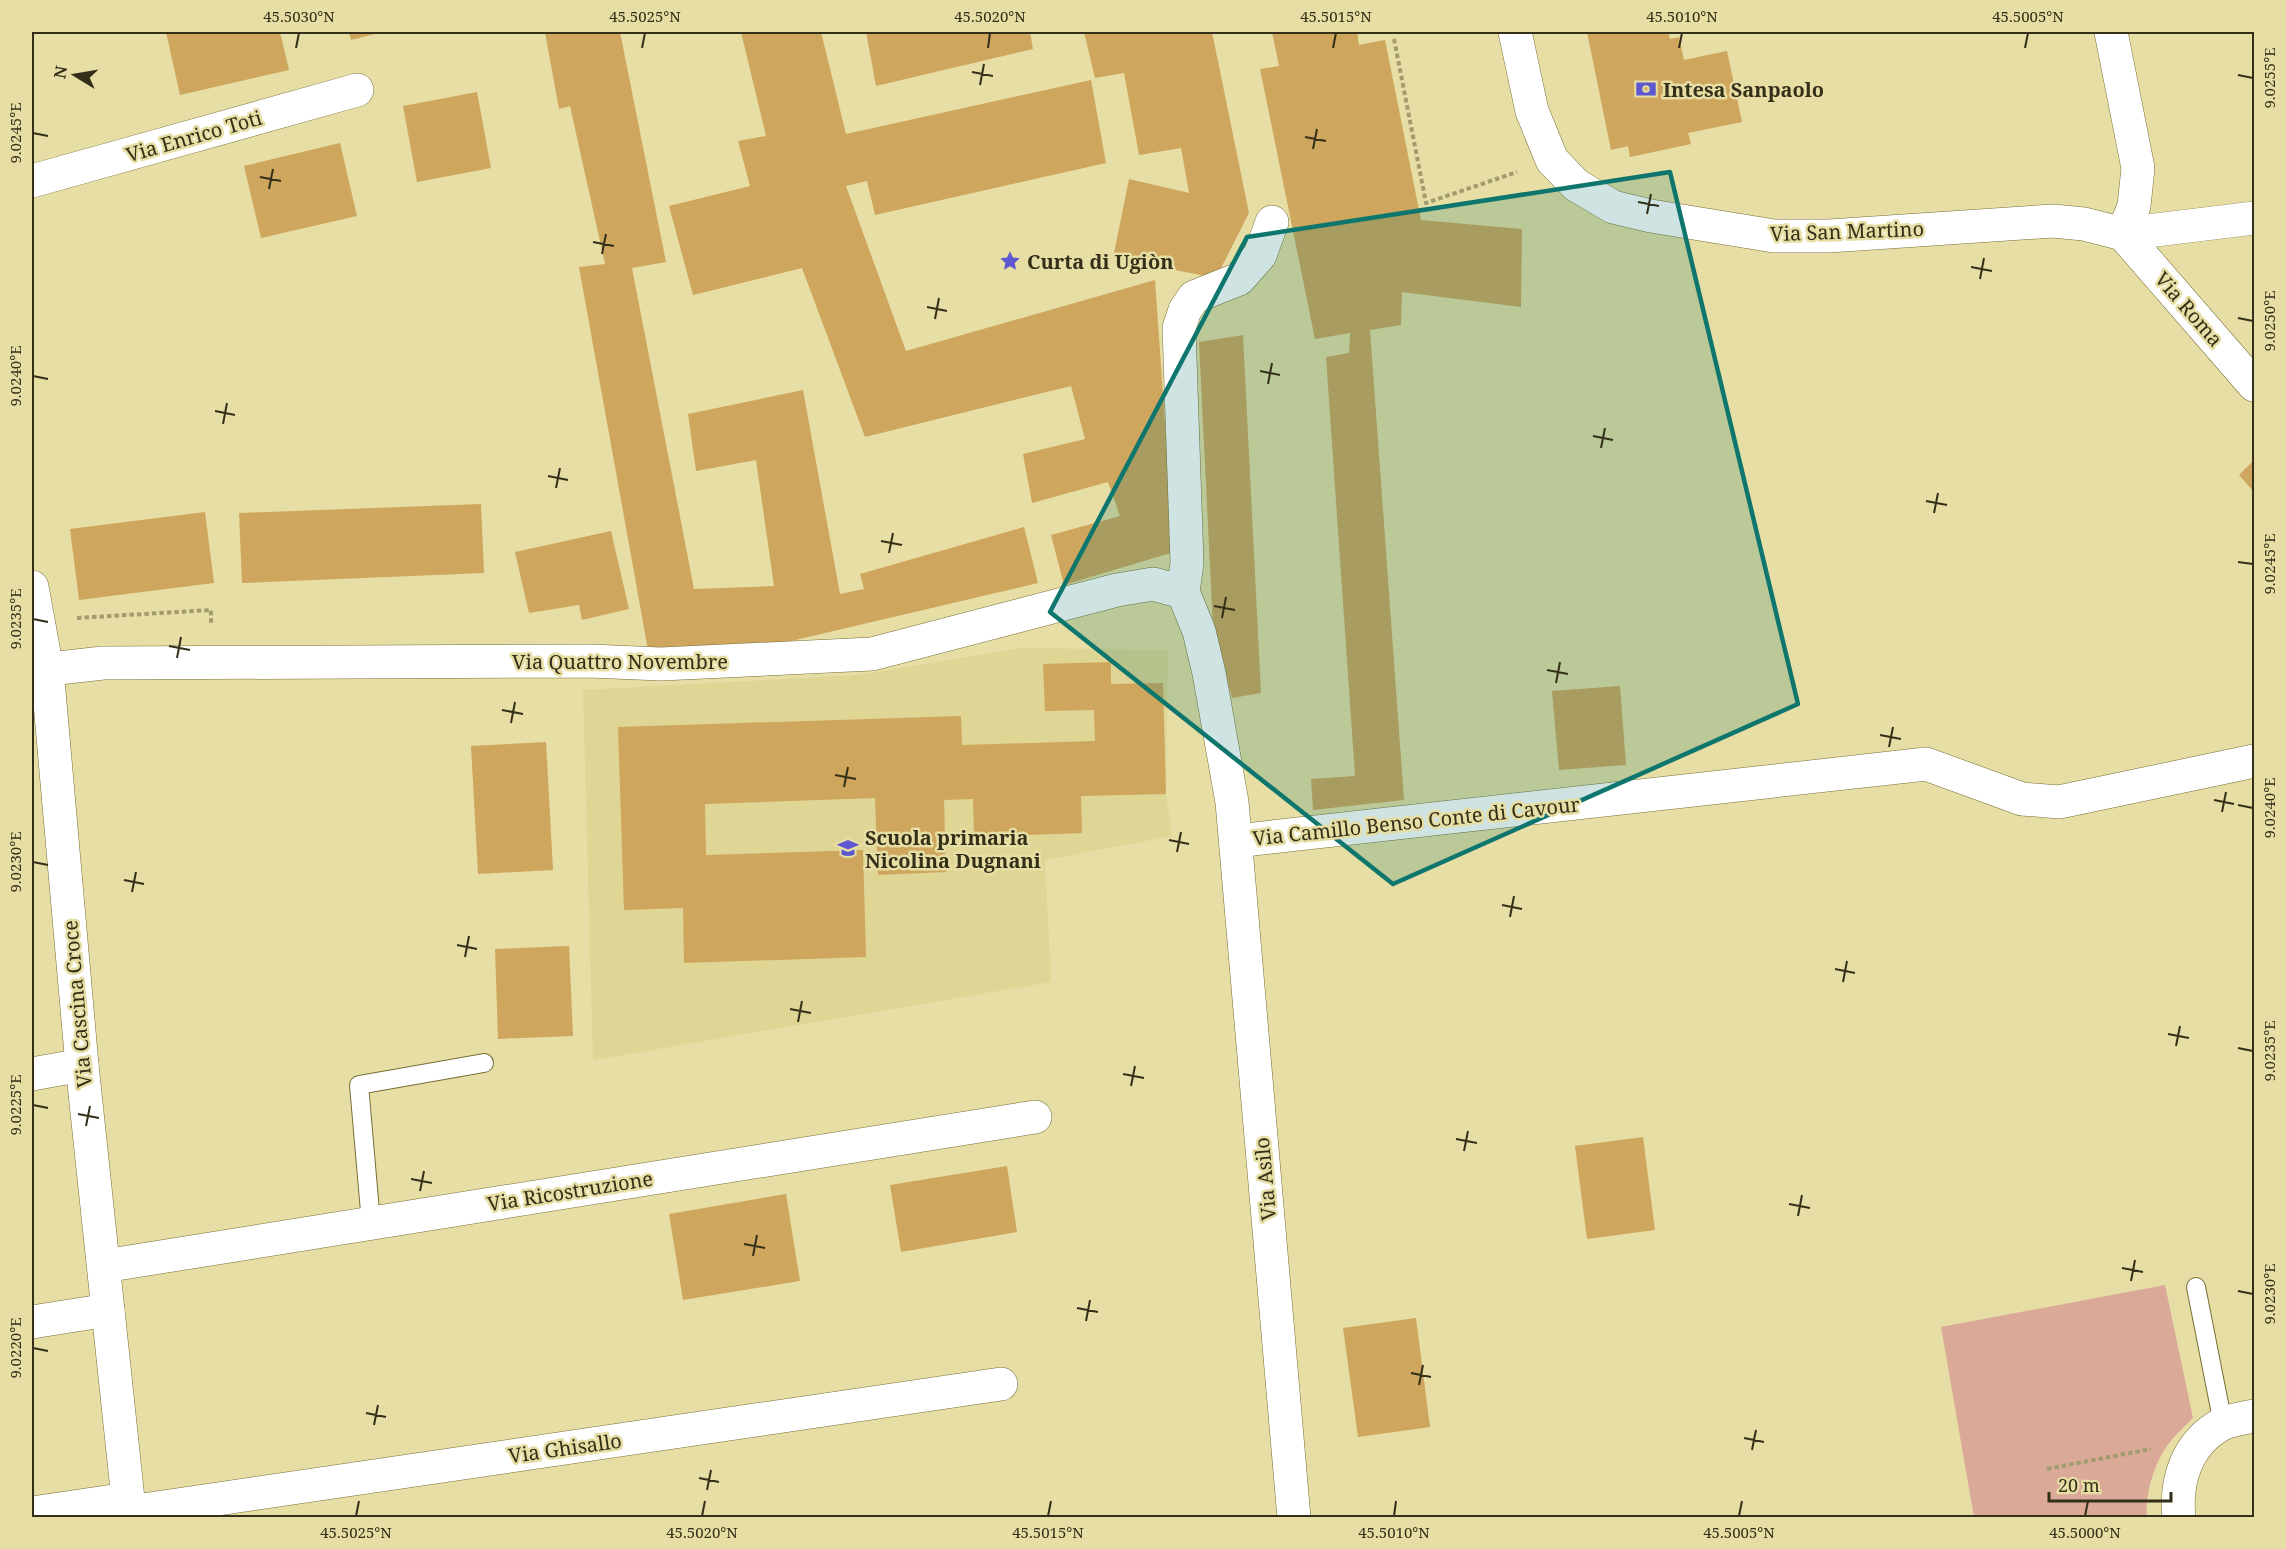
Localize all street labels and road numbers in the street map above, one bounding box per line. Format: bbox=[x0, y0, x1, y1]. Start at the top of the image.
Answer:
street label: Via Enrico Toti bbox=[123, 104, 266, 168]
street label: Via San Martino bbox=[1770, 215, 1924, 247]
street label: Via Roma bbox=[2149, 266, 2229, 352]
street label: Via Quattro Novembre bbox=[512, 648, 728, 675]
street label: Via Camillo Benso Conte di Cavour bbox=[1251, 790, 1582, 852]
street label: Via Cascina Croce bbox=[56, 919, 98, 1089]
street label: Via Asilo bbox=[1248, 1136, 1282, 1222]
street label: Via Ricostruzione bbox=[485, 1165, 655, 1217]
street label: Via Ghisallo bbox=[507, 1427, 623, 1469]

